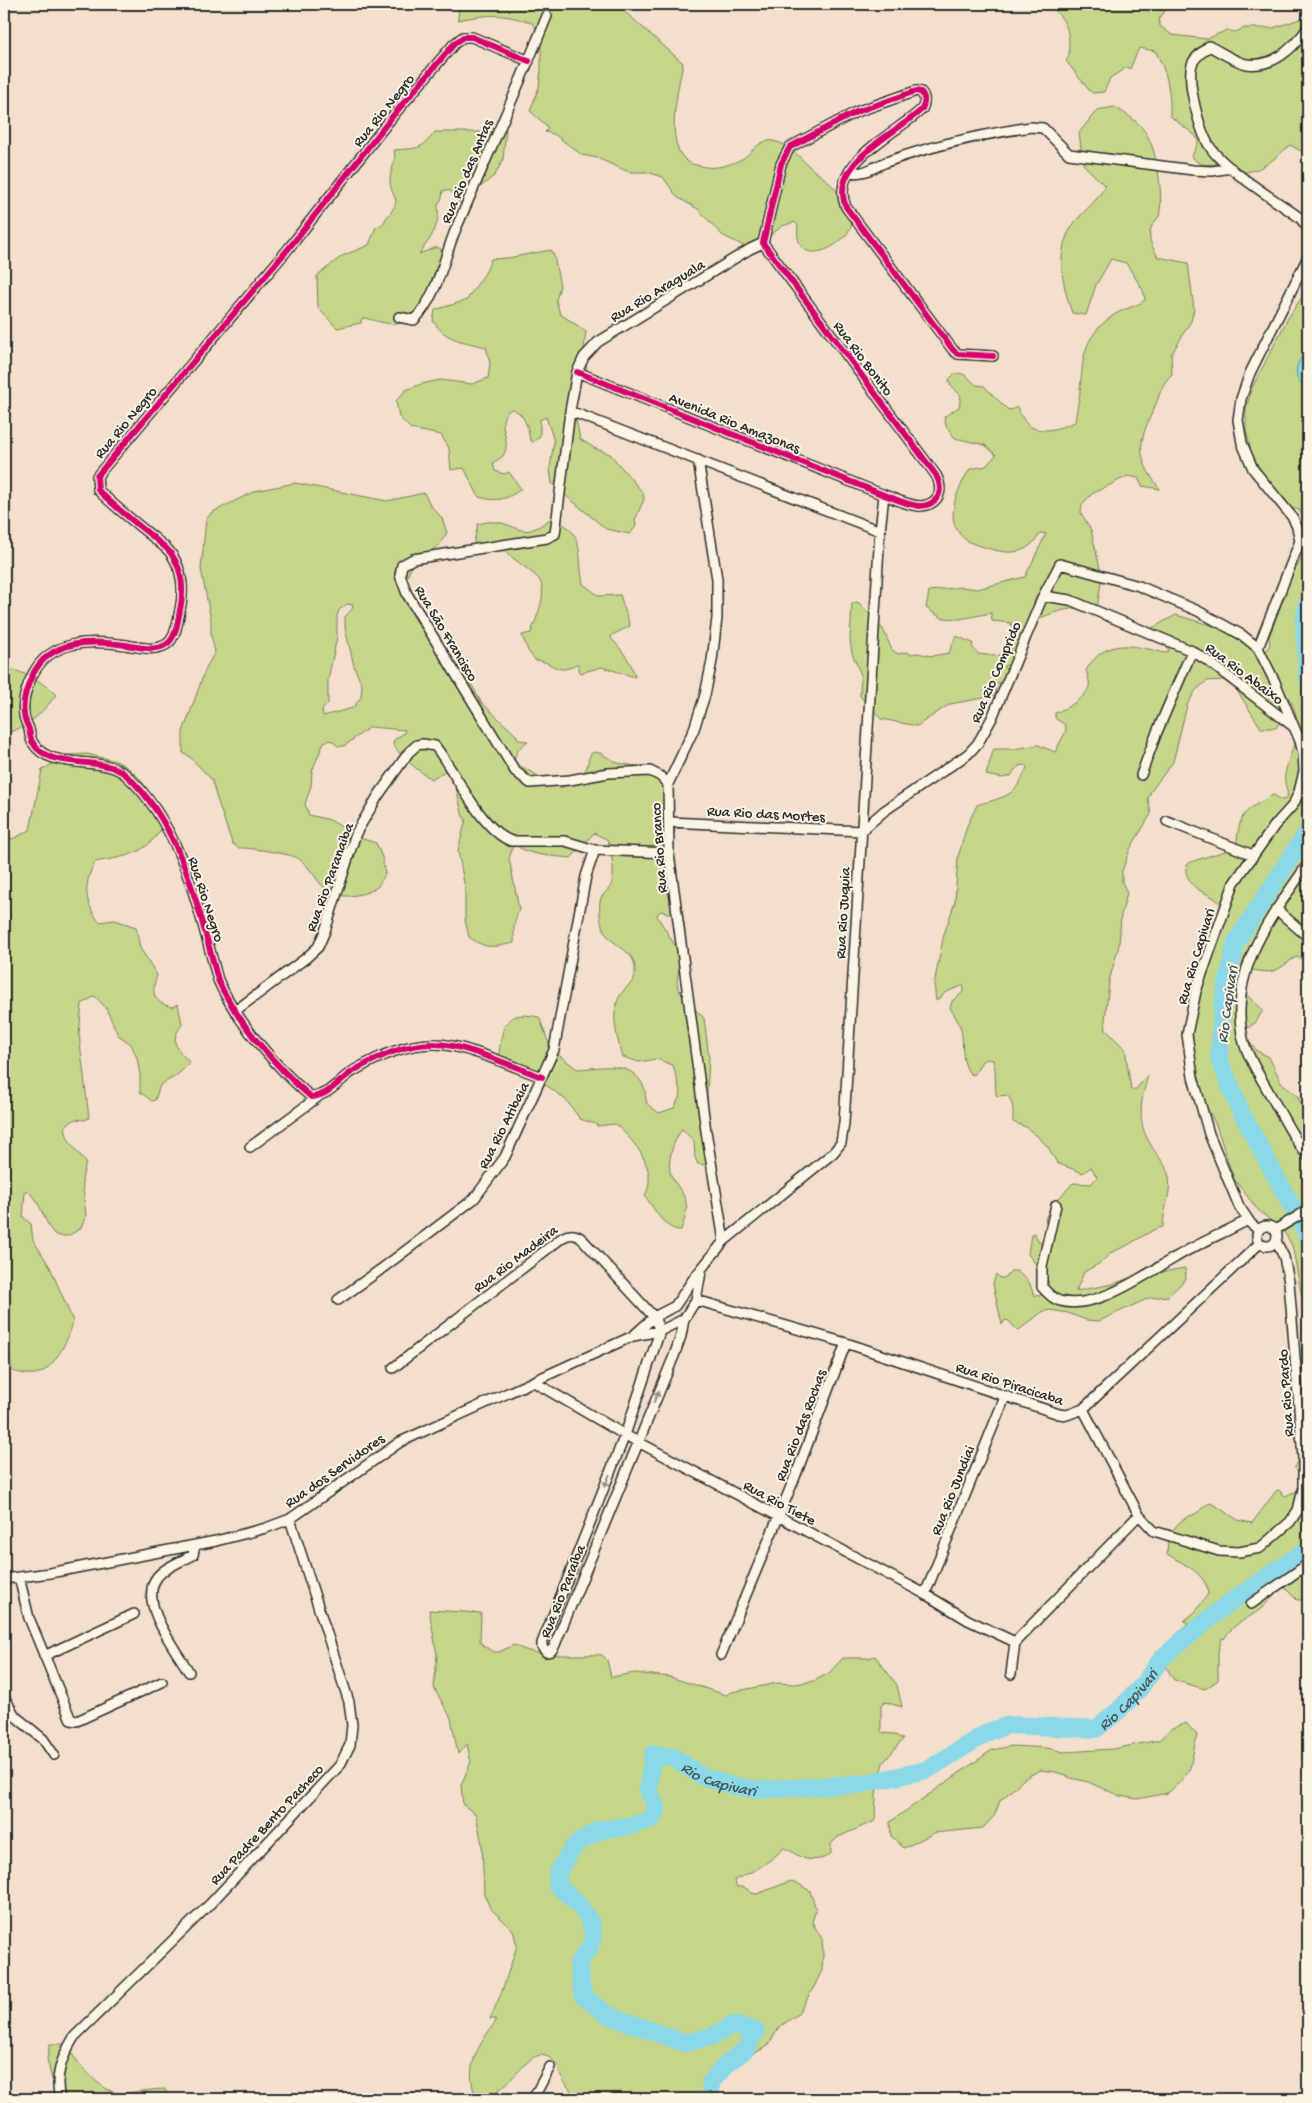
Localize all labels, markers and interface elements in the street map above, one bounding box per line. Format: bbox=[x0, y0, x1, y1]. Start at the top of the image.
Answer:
street label: Rua Rio Negro bbox=[350, 71, 419, 151]
street label: Rua Rio das Antas bbox=[438, 117, 498, 227]
street label: Rua Rio Araguala bbox=[607, 256, 709, 327]
street label: Rua Rio Bonito bbox=[828, 318, 896, 400]
street label: Rua Rio Negro bbox=[91, 383, 162, 463]
street label: Avenida Rio Amazonas bbox=[666, 389, 803, 459]
street label: Rua São Francisco bbox=[410, 583, 481, 685]
street label: Rua Rio Comprido bbox=[967, 619, 1026, 726]
street label: Rua Rio Abaixo bbox=[1201, 639, 1287, 710]
street label: Rua Rio Branco bbox=[648, 802, 672, 894]
street label: Rua Rio das Mortes bbox=[706, 803, 826, 827]
street label: Rua Rio Paranaiba bbox=[303, 820, 359, 935]
street label: Rua Rio Negro bbox=[183, 855, 227, 945]
street label: Rua Rio Juquia bbox=[833, 866, 855, 959]
street label: Rua Rio Capivari bbox=[1174, 906, 1220, 1007]
water label: Rio Capivari bbox=[1215, 963, 1245, 1044]
street label: Rua Rio Atibaia bbox=[475, 1079, 535, 1172]
street label: Rua Rio Madeira bbox=[470, 1222, 563, 1297]
street label: Rua Rio Pardo bbox=[1275, 1348, 1299, 1437]
street label: Rua Rio Piracicaba bbox=[953, 1359, 1066, 1411]
street label: Rua Rio das Rochas bbox=[772, 1367, 832, 1484]
one-way arrow bbox=[653, 1390, 661, 1404]
street label: Rua dos Servidores bbox=[282, 1430, 389, 1513]
street label: Rua Rio Jundiai bbox=[928, 1443, 980, 1538]
one-way arrow bbox=[603, 1473, 610, 1488]
street label: Rua Rio Tiete bbox=[740, 1477, 819, 1531]
street label: Rua Rio Paraíba bbox=[537, 1542, 591, 1641]
water label: Rio Capivari bbox=[1096, 1665, 1165, 1736]
water label: Rio Capivari bbox=[677, 1759, 759, 1803]
street label: Rua Padre Bento Pacheco bbox=[207, 1761, 328, 1890]

